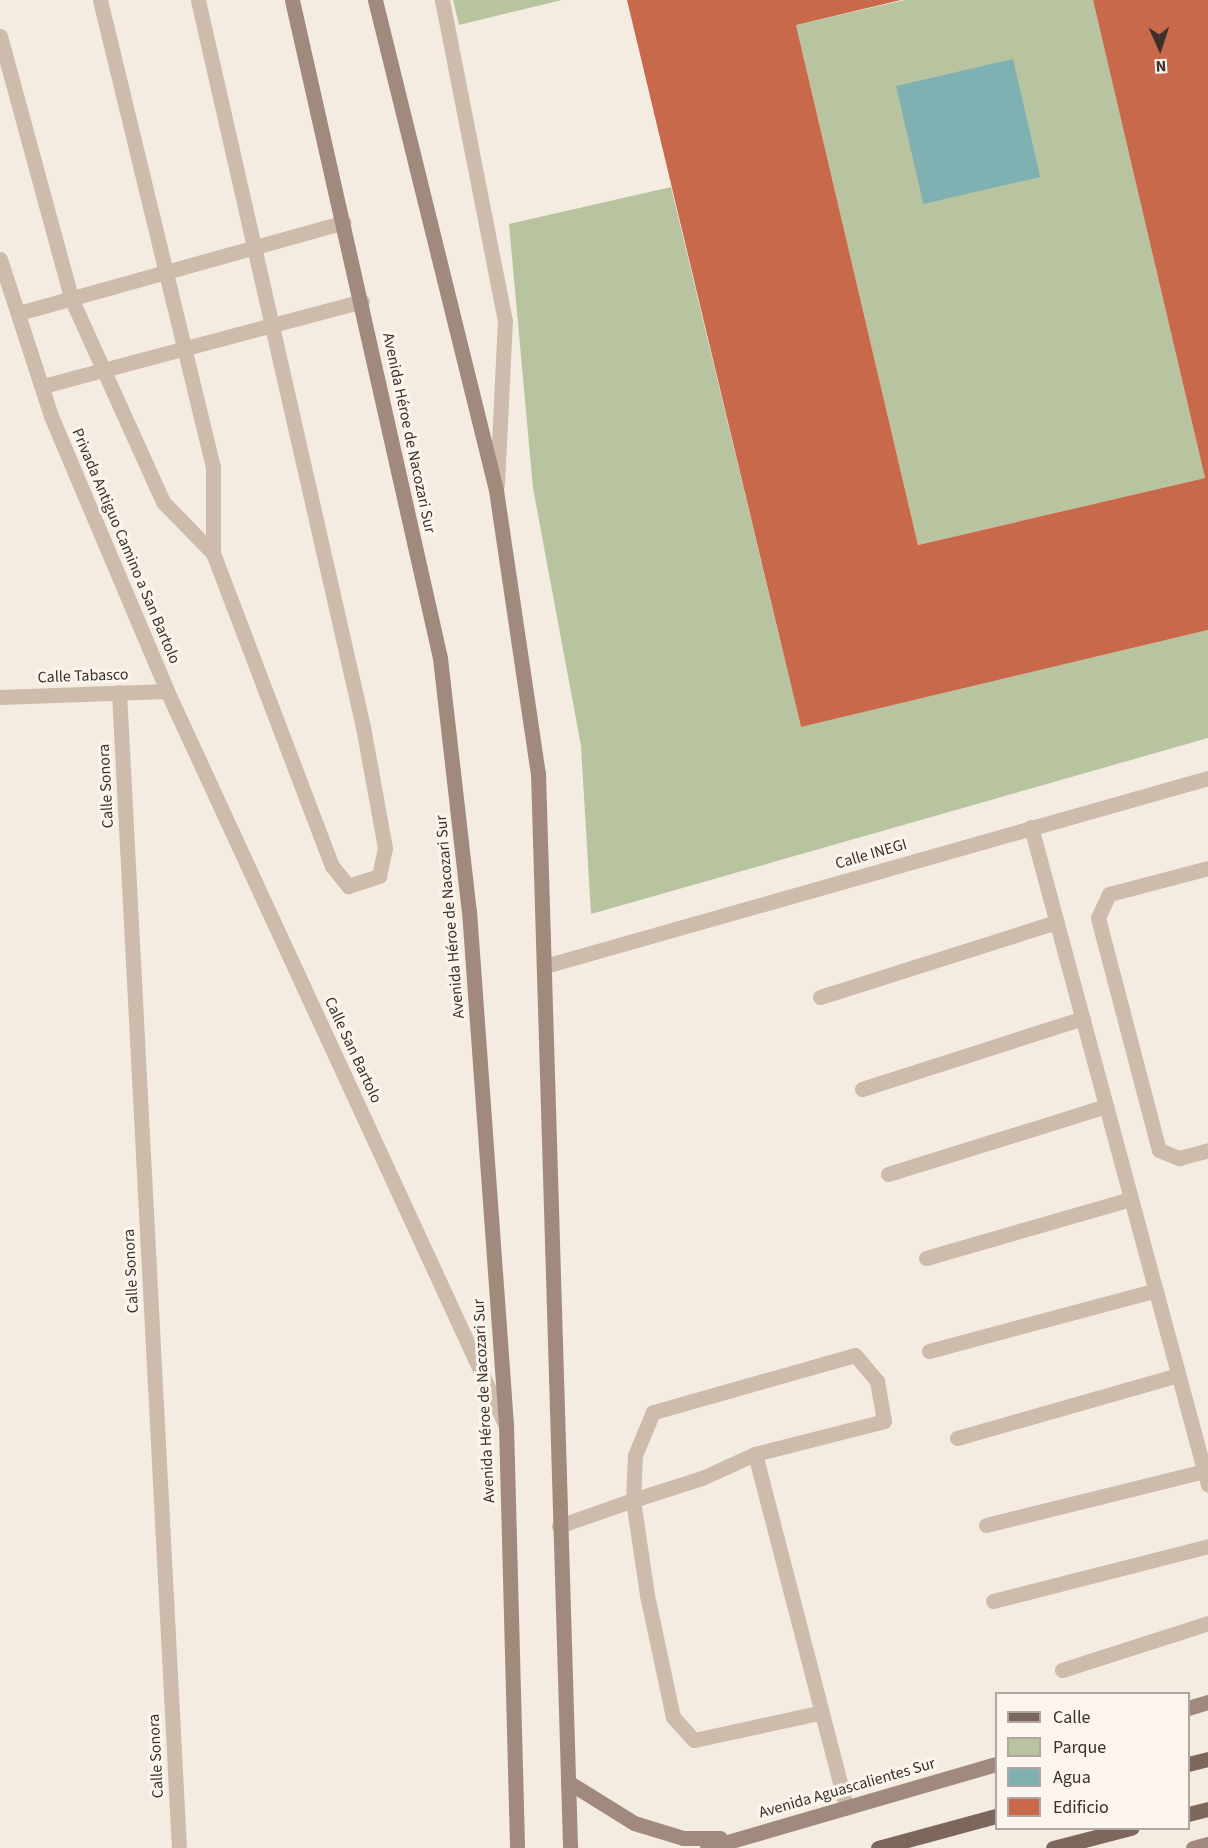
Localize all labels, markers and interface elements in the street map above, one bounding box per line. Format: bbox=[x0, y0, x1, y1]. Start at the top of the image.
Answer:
north arrow bbox=[1130, 18, 1190, 78]
text: N bbox=[1155, 55, 1167, 77]
street label: Avenida Héroe de Nacozari Sur bbox=[378, 331, 440, 535]
street label: Privada Antiguo Camino a San Bartolo bbox=[68, 425, 184, 667]
street label: Calle Tabasco bbox=[37, 665, 129, 687]
street label: Calle Sonora bbox=[94, 743, 118, 829]
street label: Avenida Héroe de Nacozari Sur bbox=[432, 814, 468, 1020]
street label: Calle INEGI bbox=[833, 835, 909, 873]
street label: Calle San Bartolo bbox=[320, 994, 386, 1106]
street label: Calle Sonora bbox=[119, 1228, 143, 1314]
street label: Avenida Héroe de Nacozari Sur bbox=[469, 1298, 499, 1504]
legend bbox=[995, 1692, 1190, 1830]
text: Calle bbox=[1053, 1705, 1090, 1730]
street label: Calle Sonora bbox=[144, 1713, 168, 1799]
text: Parque bbox=[1053, 1735, 1106, 1760]
street label: Avenida Aguascalientes Sur bbox=[757, 1754, 937, 1822]
text: Agua bbox=[1053, 1765, 1091, 1790]
text: Edificio bbox=[1053, 1795, 1109, 1820]

